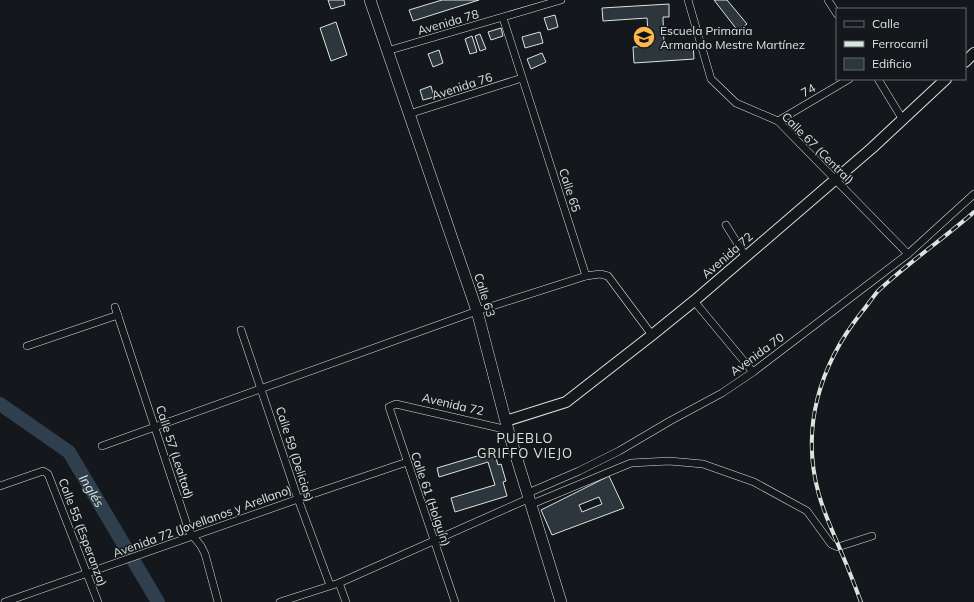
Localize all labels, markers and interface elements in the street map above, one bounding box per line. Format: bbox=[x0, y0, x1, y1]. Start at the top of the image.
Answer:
street label: Avenida 78 bbox=[416, 6, 480, 38]
legend bbox=[836, 8, 966, 80]
text: Calle bbox=[872, 16, 899, 31]
place label: Escuela Primaria Armando Mestre Martínez bbox=[660, 23, 805, 52]
school or university icon: Escuela Primaria Armando Mestre Martínez bbox=[631, 24, 657, 50]
text: Ferrocarril bbox=[872, 36, 928, 51]
text: Edificio bbox=[872, 56, 912, 71]
street label: Avenida 76 bbox=[430, 69, 494, 103]
street label: 74 bbox=[798, 80, 818, 100]
street label: Calle 67 (Central) bbox=[779, 109, 857, 187]
street label: Calle 65 bbox=[556, 166, 584, 214]
street label: Avenida 72 bbox=[698, 229, 756, 281]
street label: Calle 63 bbox=[471, 271, 499, 319]
street label: Avenida 70 bbox=[727, 329, 787, 379]
street label: Avenida 72 bbox=[421, 390, 485, 418]
street label: Calle 57 (Lealtad) bbox=[153, 403, 197, 501]
street label: Calle 59 (Delicias) bbox=[273, 405, 317, 503]
district label: PUEBLO GRIFFO VIEJO bbox=[477, 430, 573, 461]
street label: Calle 61 (Holguín) bbox=[408, 450, 454, 548]
water label: Inglés bbox=[76, 471, 108, 510]
street label: Calle 55 (Esperanza) bbox=[56, 476, 110, 588]
street label: Avenida 72 (Jovellanos y Arellano) bbox=[111, 482, 293, 560]

